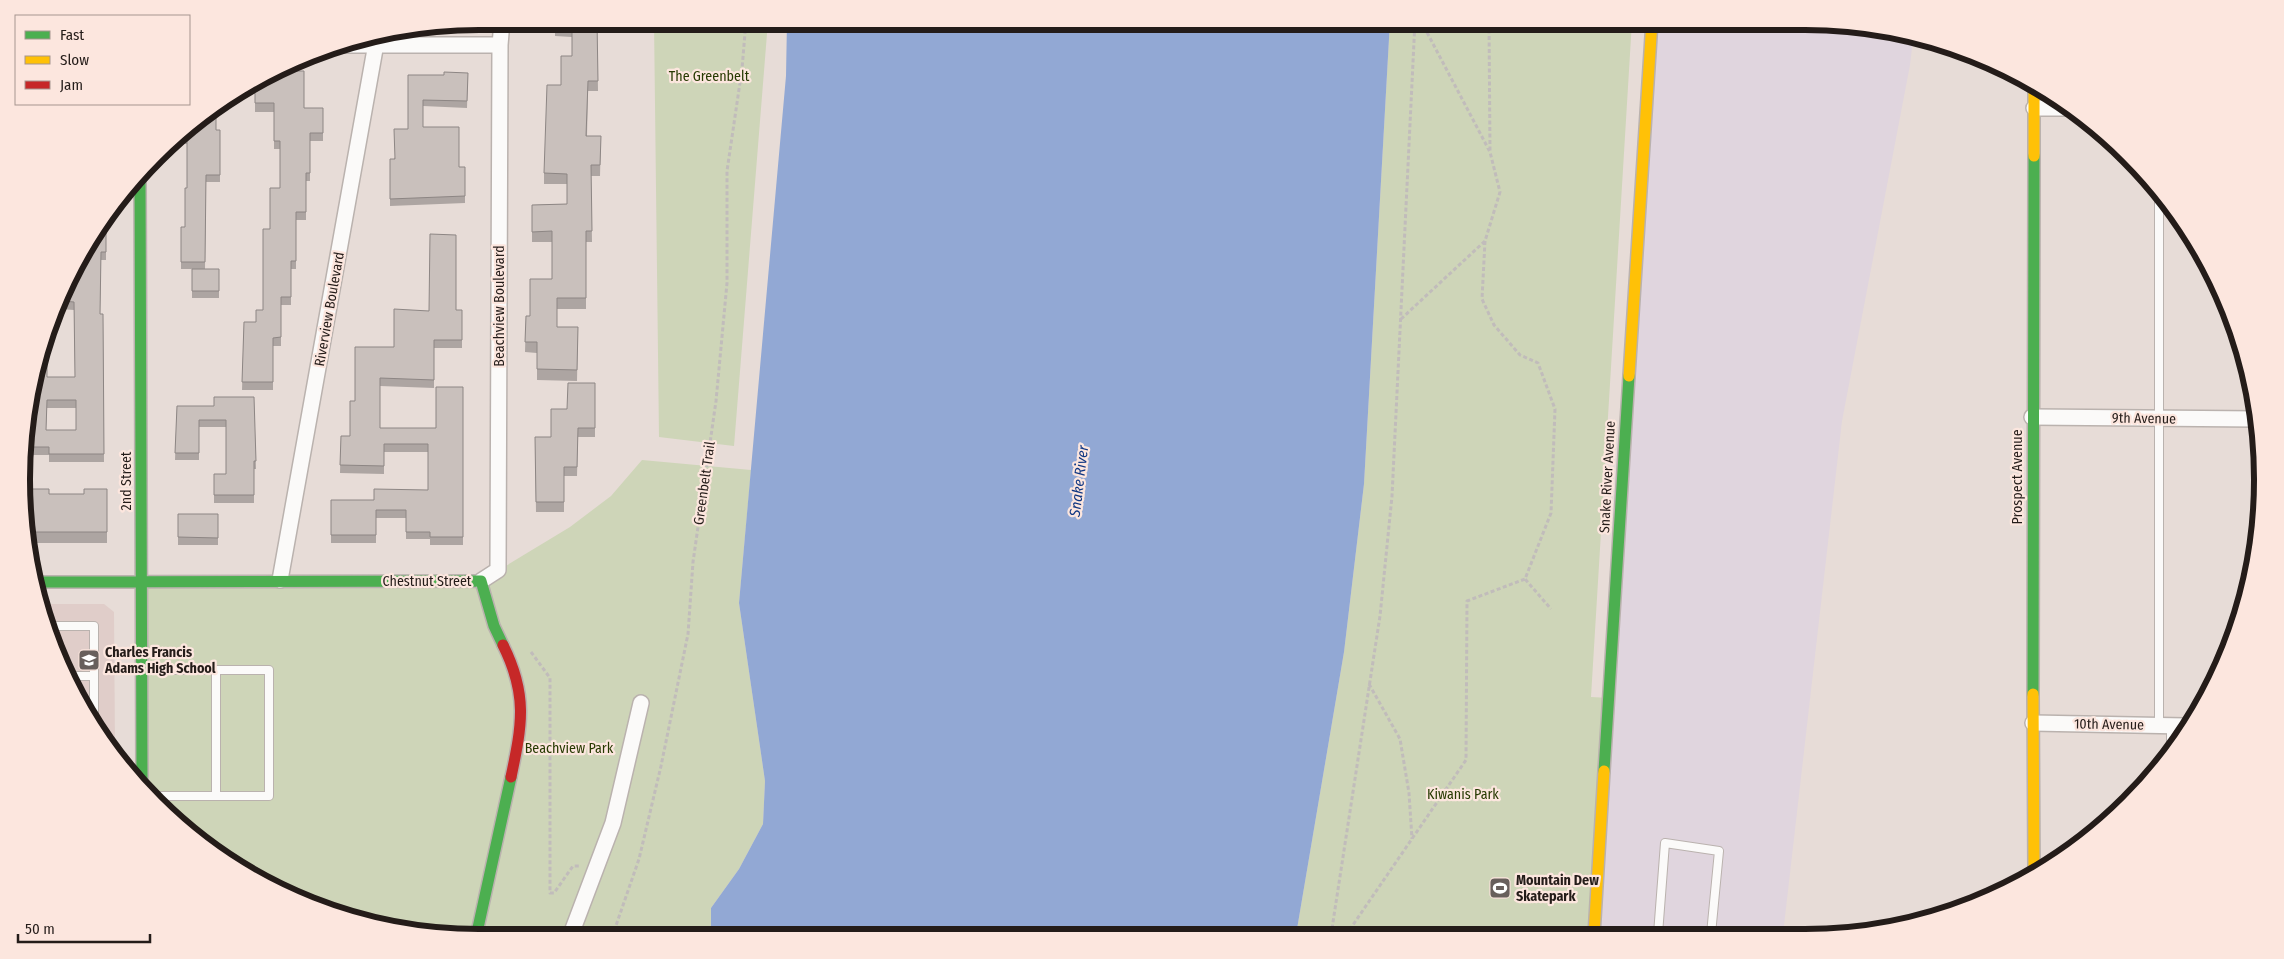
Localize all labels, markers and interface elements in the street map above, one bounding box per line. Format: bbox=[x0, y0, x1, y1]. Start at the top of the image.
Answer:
legend bbox=[15, 15, 190, 105]
text: Fast bbox=[60, 26, 84, 44]
text: Slow bbox=[60, 51, 89, 69]
park label: The Greenbelt bbox=[669, 68, 750, 85]
text: Jam bbox=[60, 76, 83, 94]
street label: Beachview Boulevard bbox=[491, 245, 508, 367]
street label: Riverview Boulevard bbox=[311, 250, 348, 368]
street label: 9th Avenue bbox=[2112, 409, 2176, 428]
street label: Snake River Avenue bbox=[1596, 420, 1619, 534]
street label: Prospect Avenue bbox=[2009, 429, 2026, 525]
street label: Greenbelt Trail bbox=[690, 440, 719, 526]
water label: Snake River bbox=[1066, 444, 1092, 519]
street label: 2nd Street bbox=[118, 451, 135, 510]
street label: Chestnut Street bbox=[383, 573, 472, 590]
place label: Charles Francis Adams High School bbox=[104, 644, 216, 677]
school or university icon: Charles Francis Adams High School bbox=[77, 648, 101, 672]
street label: 10th Avenue bbox=[2074, 715, 2144, 734]
park label: Beachview Park bbox=[525, 740, 614, 757]
park label: Kiwanis Park bbox=[1427, 786, 1499, 803]
place label: Mountain Dew Skatepark bbox=[1516, 872, 1599, 905]
sports icon: Mountain Dew Skatepark bbox=[1488, 876, 1512, 900]
scale bar bbox=[18, 912, 150, 944]
text: 50 m bbox=[25, 920, 55, 938]

